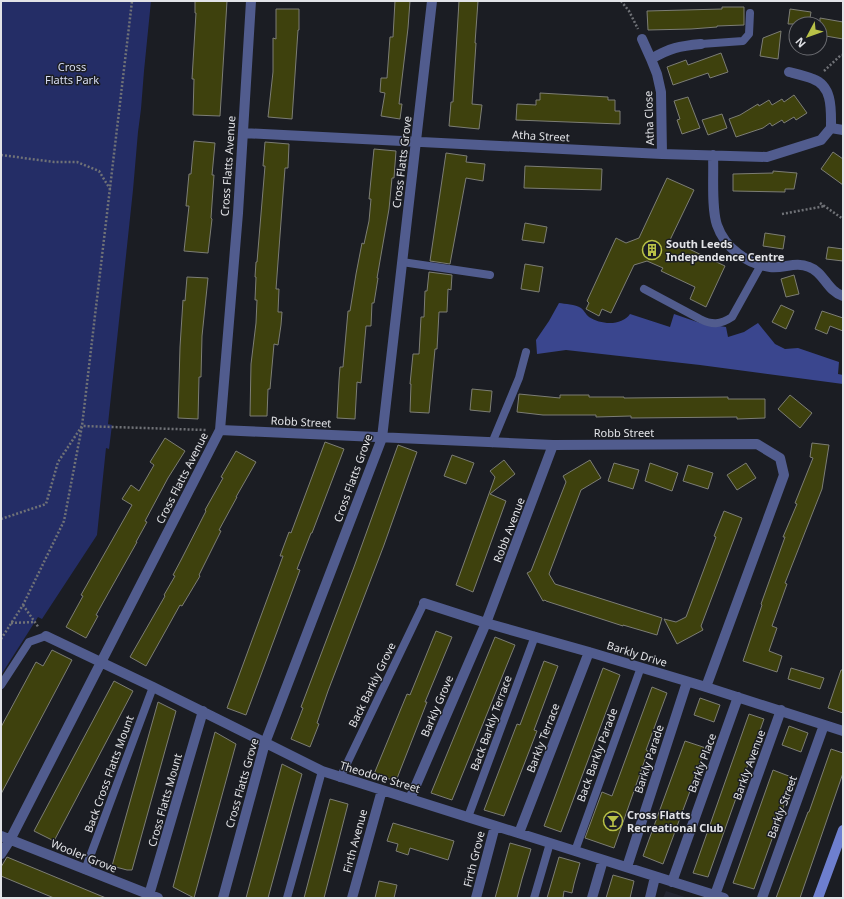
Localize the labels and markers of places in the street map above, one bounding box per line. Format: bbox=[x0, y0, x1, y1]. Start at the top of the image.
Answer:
place label: South Leeds Independence Centre bbox=[666, 236, 785, 264]
building icon: South Leeds Independence Centre bbox=[641, 239, 663, 261]
place label: Cross Flatts Recreational Club bbox=[627, 807, 724, 835]
bar icon: Cross Flatts Recreational Club bbox=[602, 810, 624, 832]

